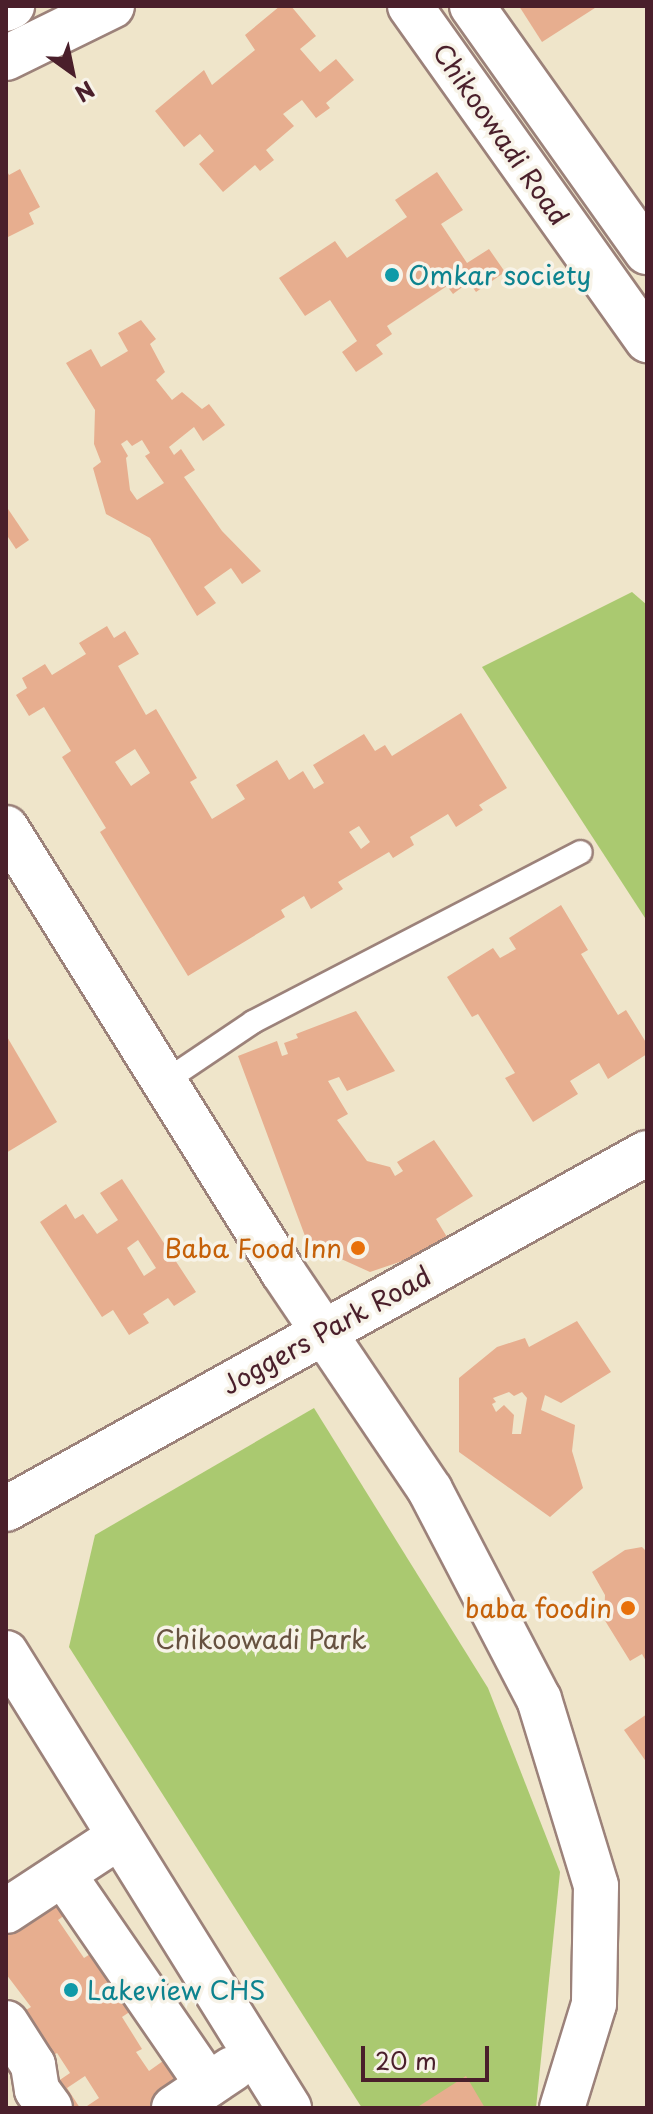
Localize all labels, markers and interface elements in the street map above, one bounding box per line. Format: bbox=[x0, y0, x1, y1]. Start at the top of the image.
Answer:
north arrow bbox=[32, 32, 112, 112]
street label: Chikoowadi Road bbox=[426, 36, 576, 232]
text: N bbox=[69, 74, 102, 111]
place label: Omkar society bbox=[408, 259, 592, 291]
marker: Omkar society bbox=[383, 266, 401, 284]
place label: Baba Food Inn bbox=[162, 1232, 342, 1264]
marker: Baba Food Inn bbox=[349, 1239, 367, 1257]
street label: Joggers Park Road bbox=[216, 1260, 436, 1400]
place label: baba foodin bbox=[464, 1592, 612, 1624]
marker: baba foodin bbox=[619, 1599, 637, 1617]
park label: Chikoowadi Park bbox=[155, 1623, 367, 1655]
place label: Lakeview CHS bbox=[87, 1974, 265, 2006]
marker: Lakeview CHS bbox=[62, 1981, 80, 1999]
scale bar bbox=[365, 2030, 493, 2080]
text: 20 m bbox=[375, 2042, 437, 2078]

